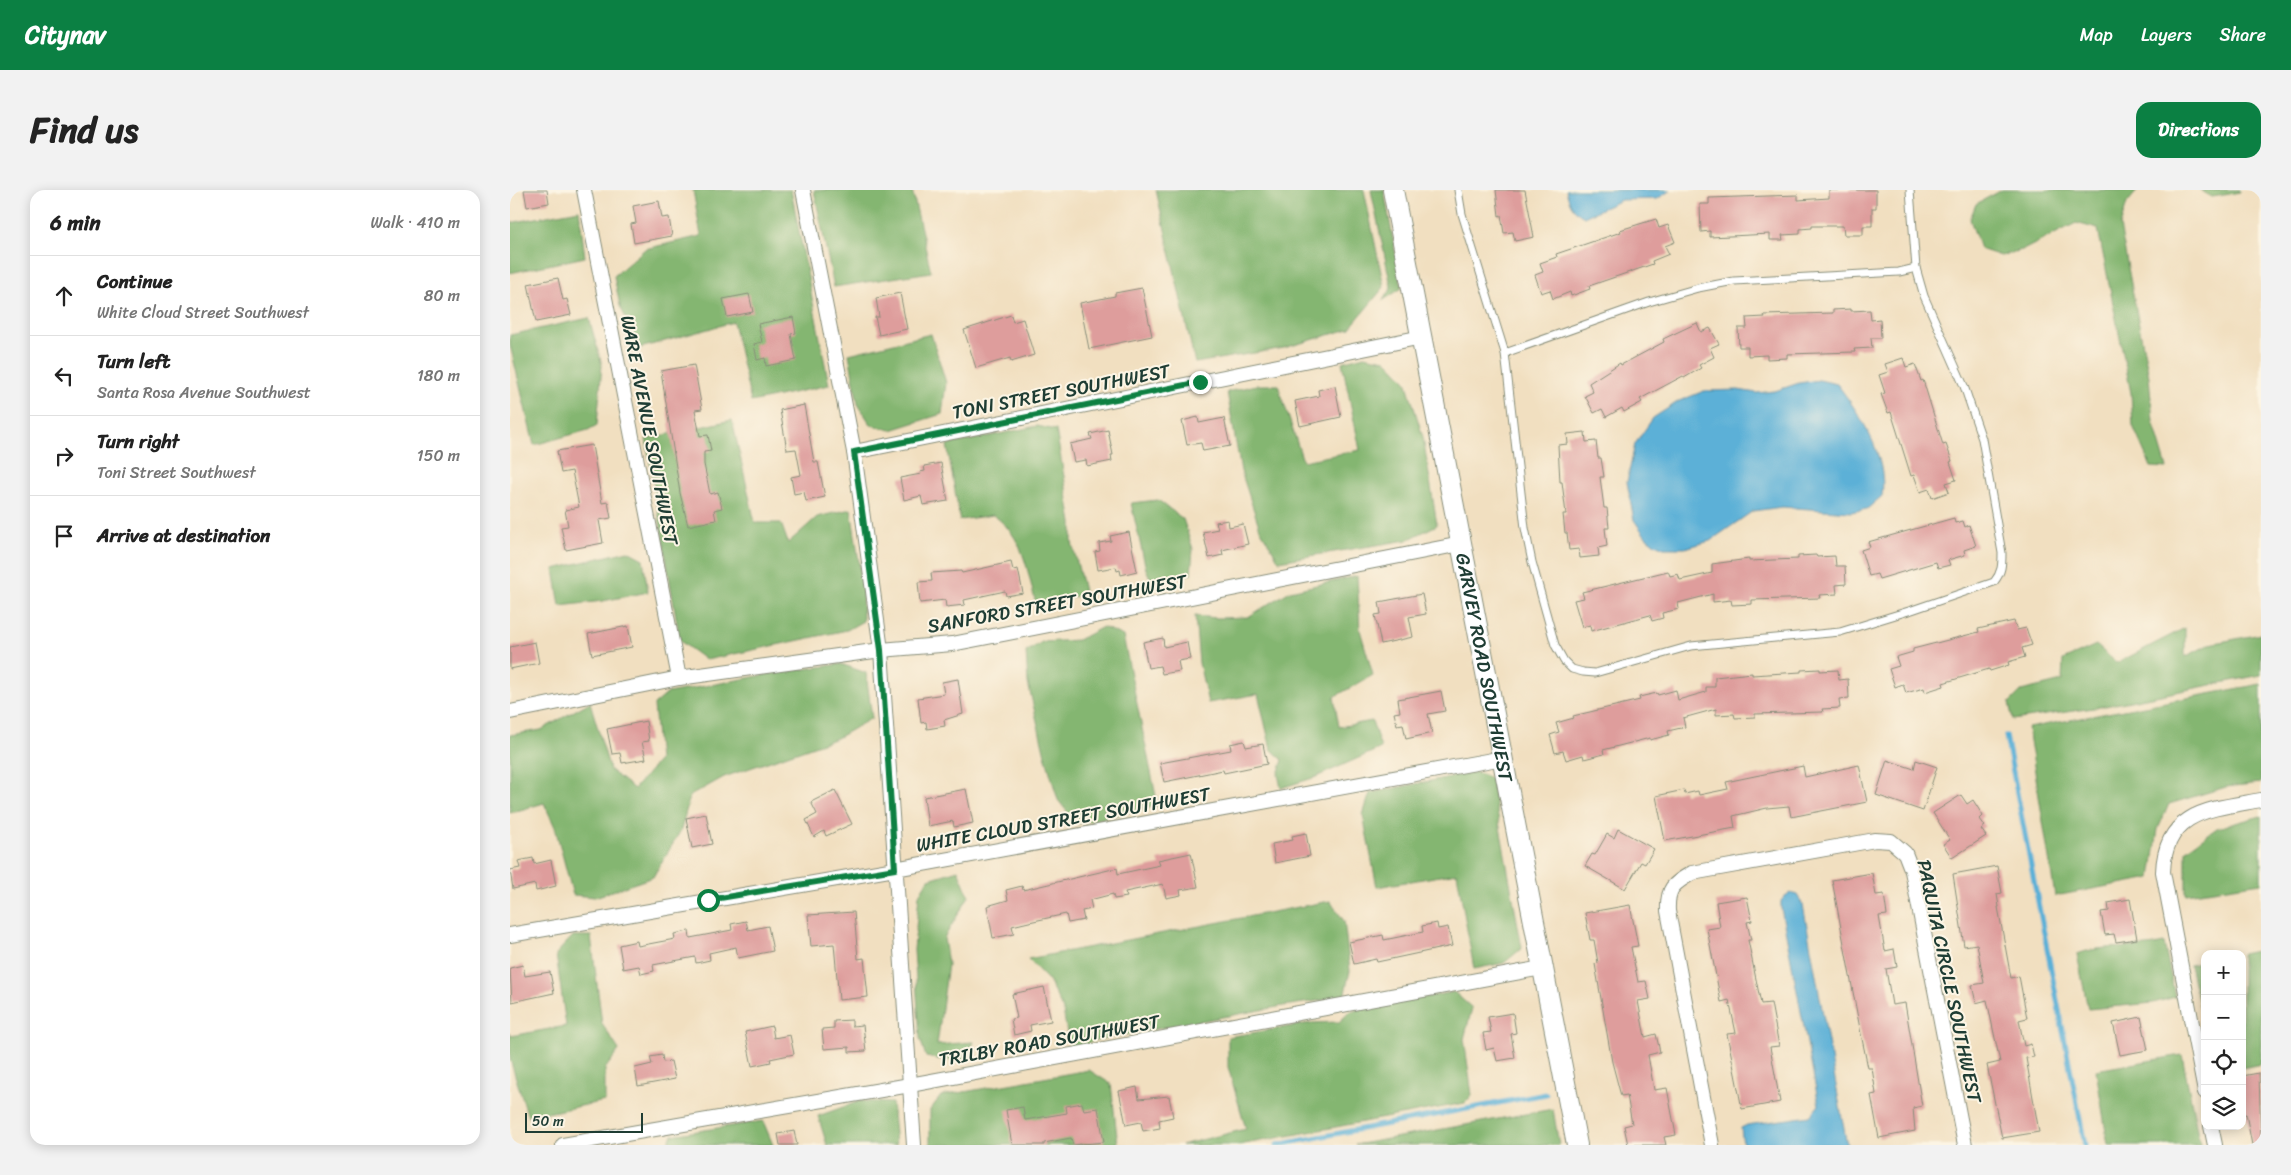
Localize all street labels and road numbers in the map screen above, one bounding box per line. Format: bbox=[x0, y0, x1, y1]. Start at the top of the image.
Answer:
street label: WARE AVENUE SOUTHWEST bbox=[611, 312, 688, 549]
street label: TONI STREET SOUTHWEST bbox=[949, 354, 1174, 429]
street label: GARVEY ROAD SOUTHWEST bbox=[1446, 550, 1523, 786]
street label: SANFORD STREET SOUTHWEST bbox=[925, 564, 1191, 643]
street label: WHITE CLOUD STREET SOUTHWEST bbox=[913, 777, 1214, 862]
street label: PAQUITA CIRCLE SOUTHWEST bbox=[1908, 856, 1992, 1107]
street label: TRILBY ROAD SOUTHWEST bbox=[936, 1005, 1164, 1076]

